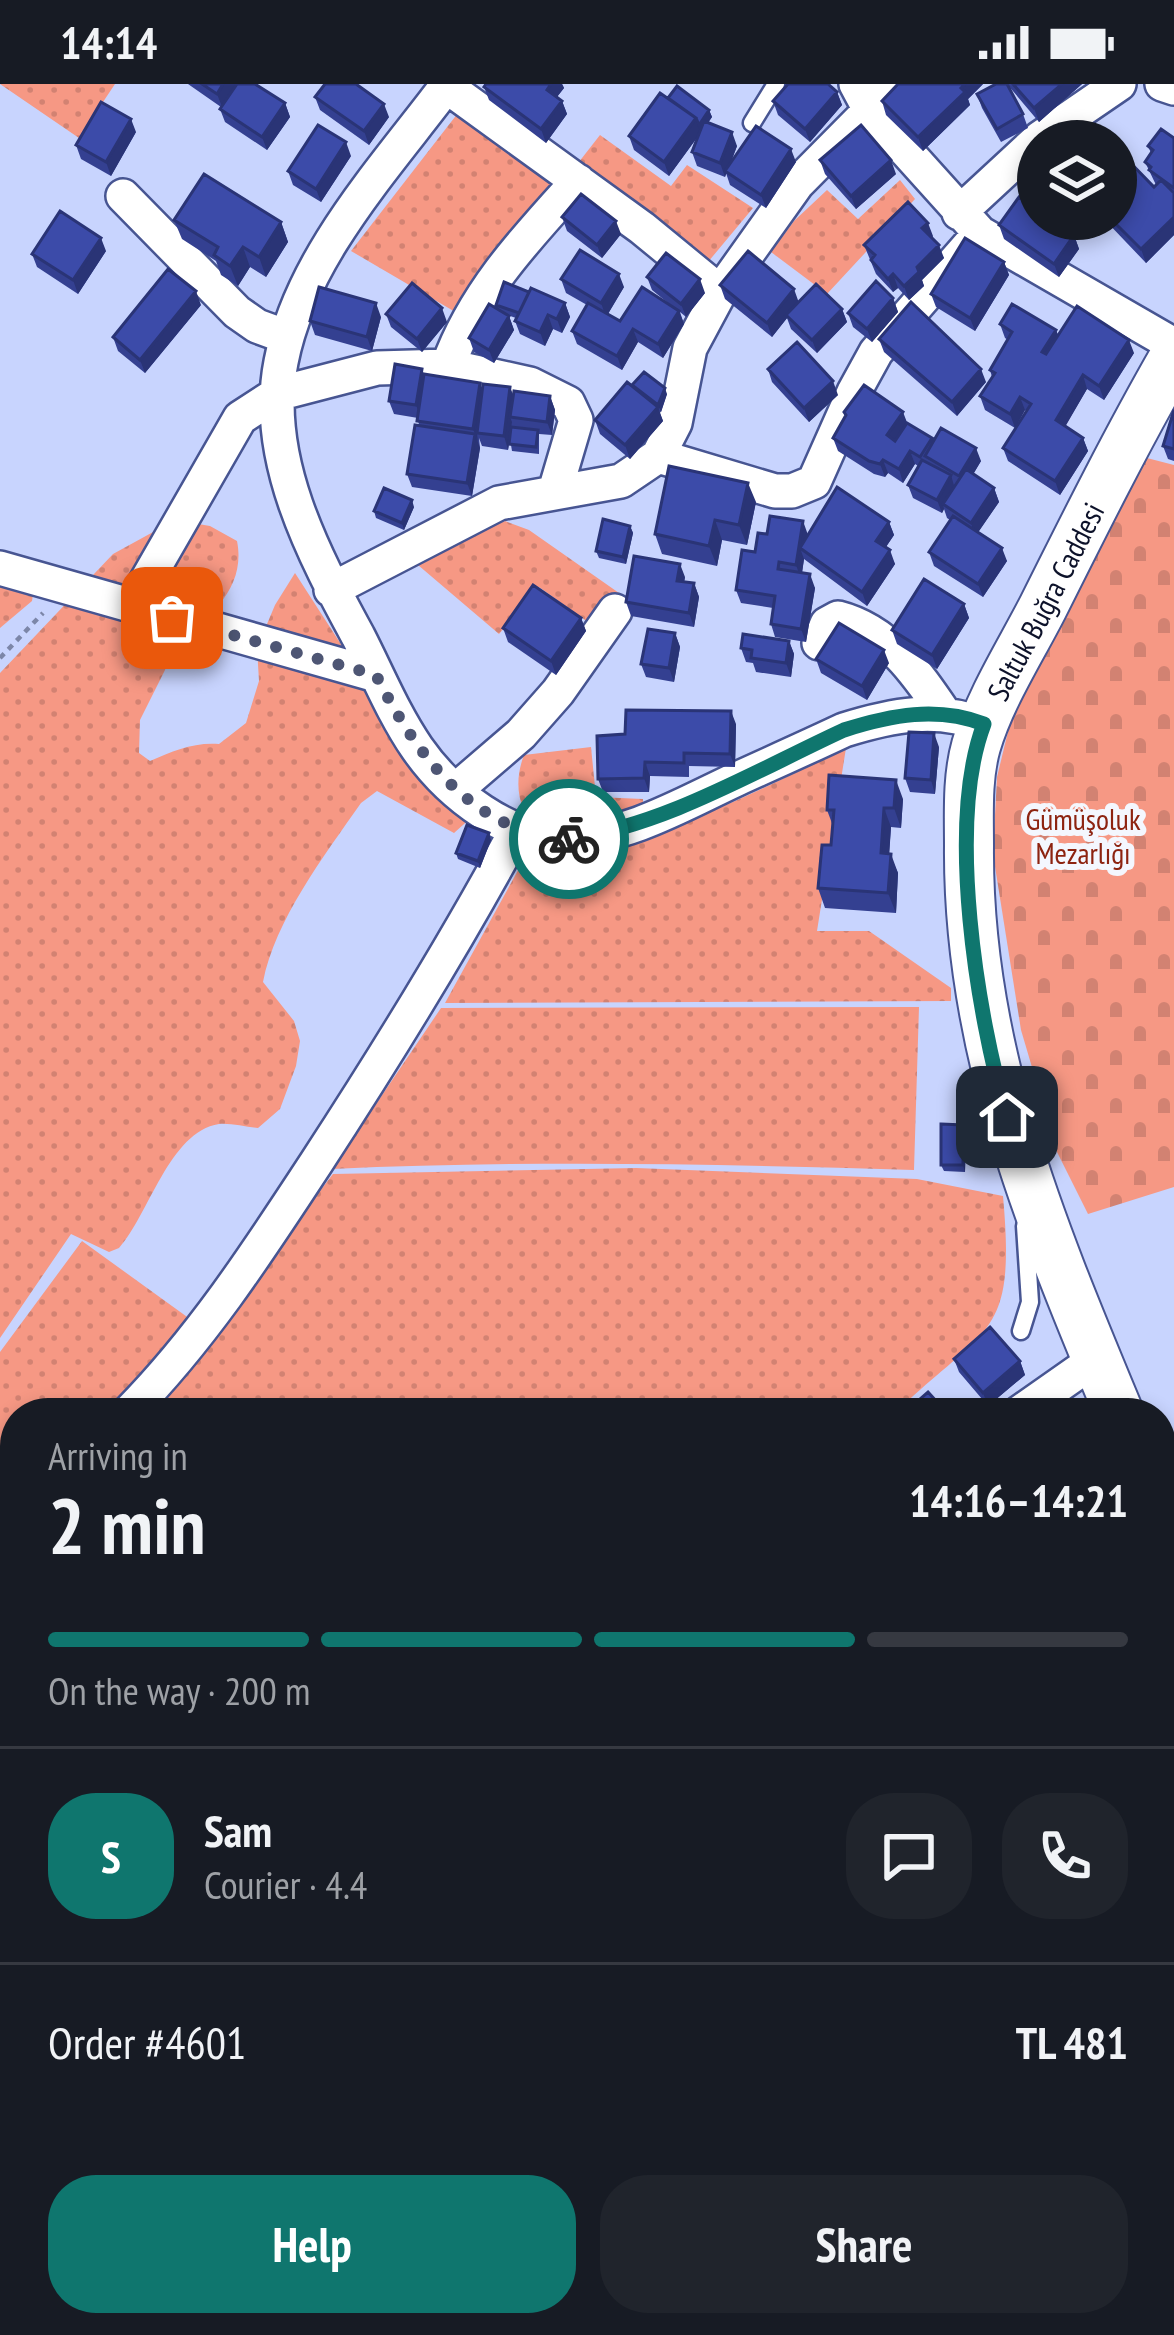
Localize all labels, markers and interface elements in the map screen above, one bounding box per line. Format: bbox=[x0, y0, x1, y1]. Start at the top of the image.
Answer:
text: 14:14 bbox=[60, 13, 157, 71]
map controls bbox=[1017, 120, 1137, 240]
button: layers bbox=[1017, 120, 1137, 240]
street label: Saltuk Buğra Caddesi bbox=[977, 496, 1112, 706]
pin bbox=[121, 567, 223, 669]
icon: bag bbox=[139, 585, 205, 651]
courier bbox=[509, 779, 629, 899]
park label: Gümüşoluk Mezarlığı bbox=[1025, 799, 1141, 872]
icon: bike bbox=[536, 806, 602, 872]
pin bbox=[956, 1066, 1058, 1168]
icon: home bbox=[974, 1084, 1040, 1150]
text: Arriving in bbox=[48, 1430, 188, 1481]
text: 14:16–14:21 bbox=[909, 1471, 1128, 1529]
text: 2 min bbox=[48, 1475, 206, 1576]
text: On the way · 200 m bbox=[48, 1665, 310, 1716]
button: chat bbox=[846, 1793, 972, 1919]
button: phone bbox=[1002, 1793, 1128, 1919]
text: Sam bbox=[204, 1801, 272, 1859]
text: S bbox=[101, 1827, 121, 1885]
text: Courier · 4.4 bbox=[204, 1859, 367, 1910]
text: Order #4601 bbox=[48, 2013, 246, 2071]
text: TL 481 bbox=[1016, 2013, 1128, 2071]
button: Help bbox=[48, 2175, 576, 2313]
button: Share bbox=[600, 2175, 1128, 2313]

